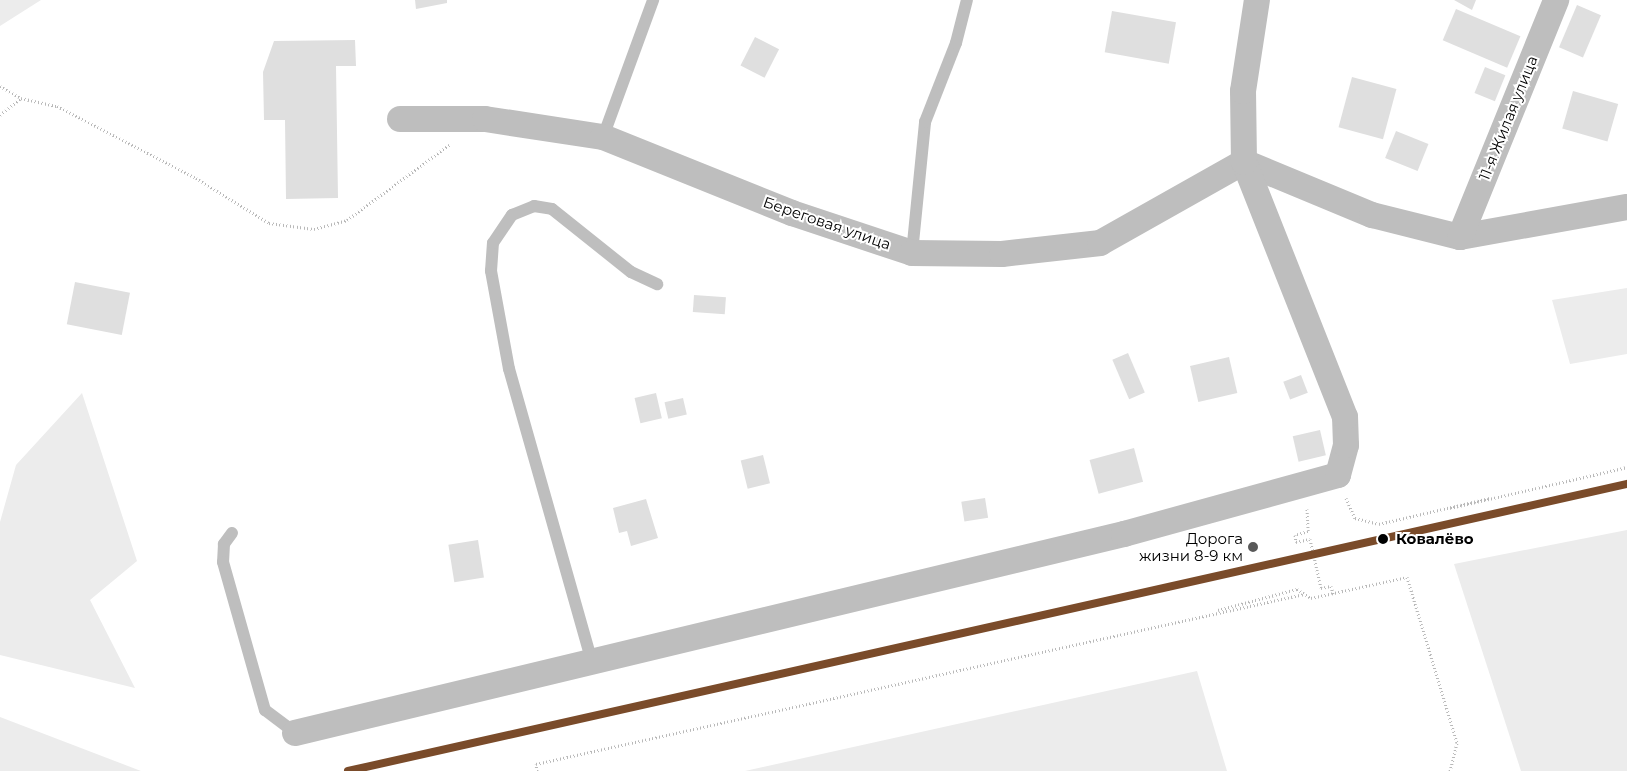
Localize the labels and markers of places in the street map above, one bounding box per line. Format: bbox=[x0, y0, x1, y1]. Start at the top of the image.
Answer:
place label: Дорога жизни 8-9 км bbox=[1139, 529, 1243, 564]
marker: Ковалёво bbox=[1374, 530, 1392, 548]
place label: Ковалёво bbox=[1396, 530, 1474, 548]
marker: Дорога жизни 8-9 км bbox=[1247, 541, 1259, 553]

